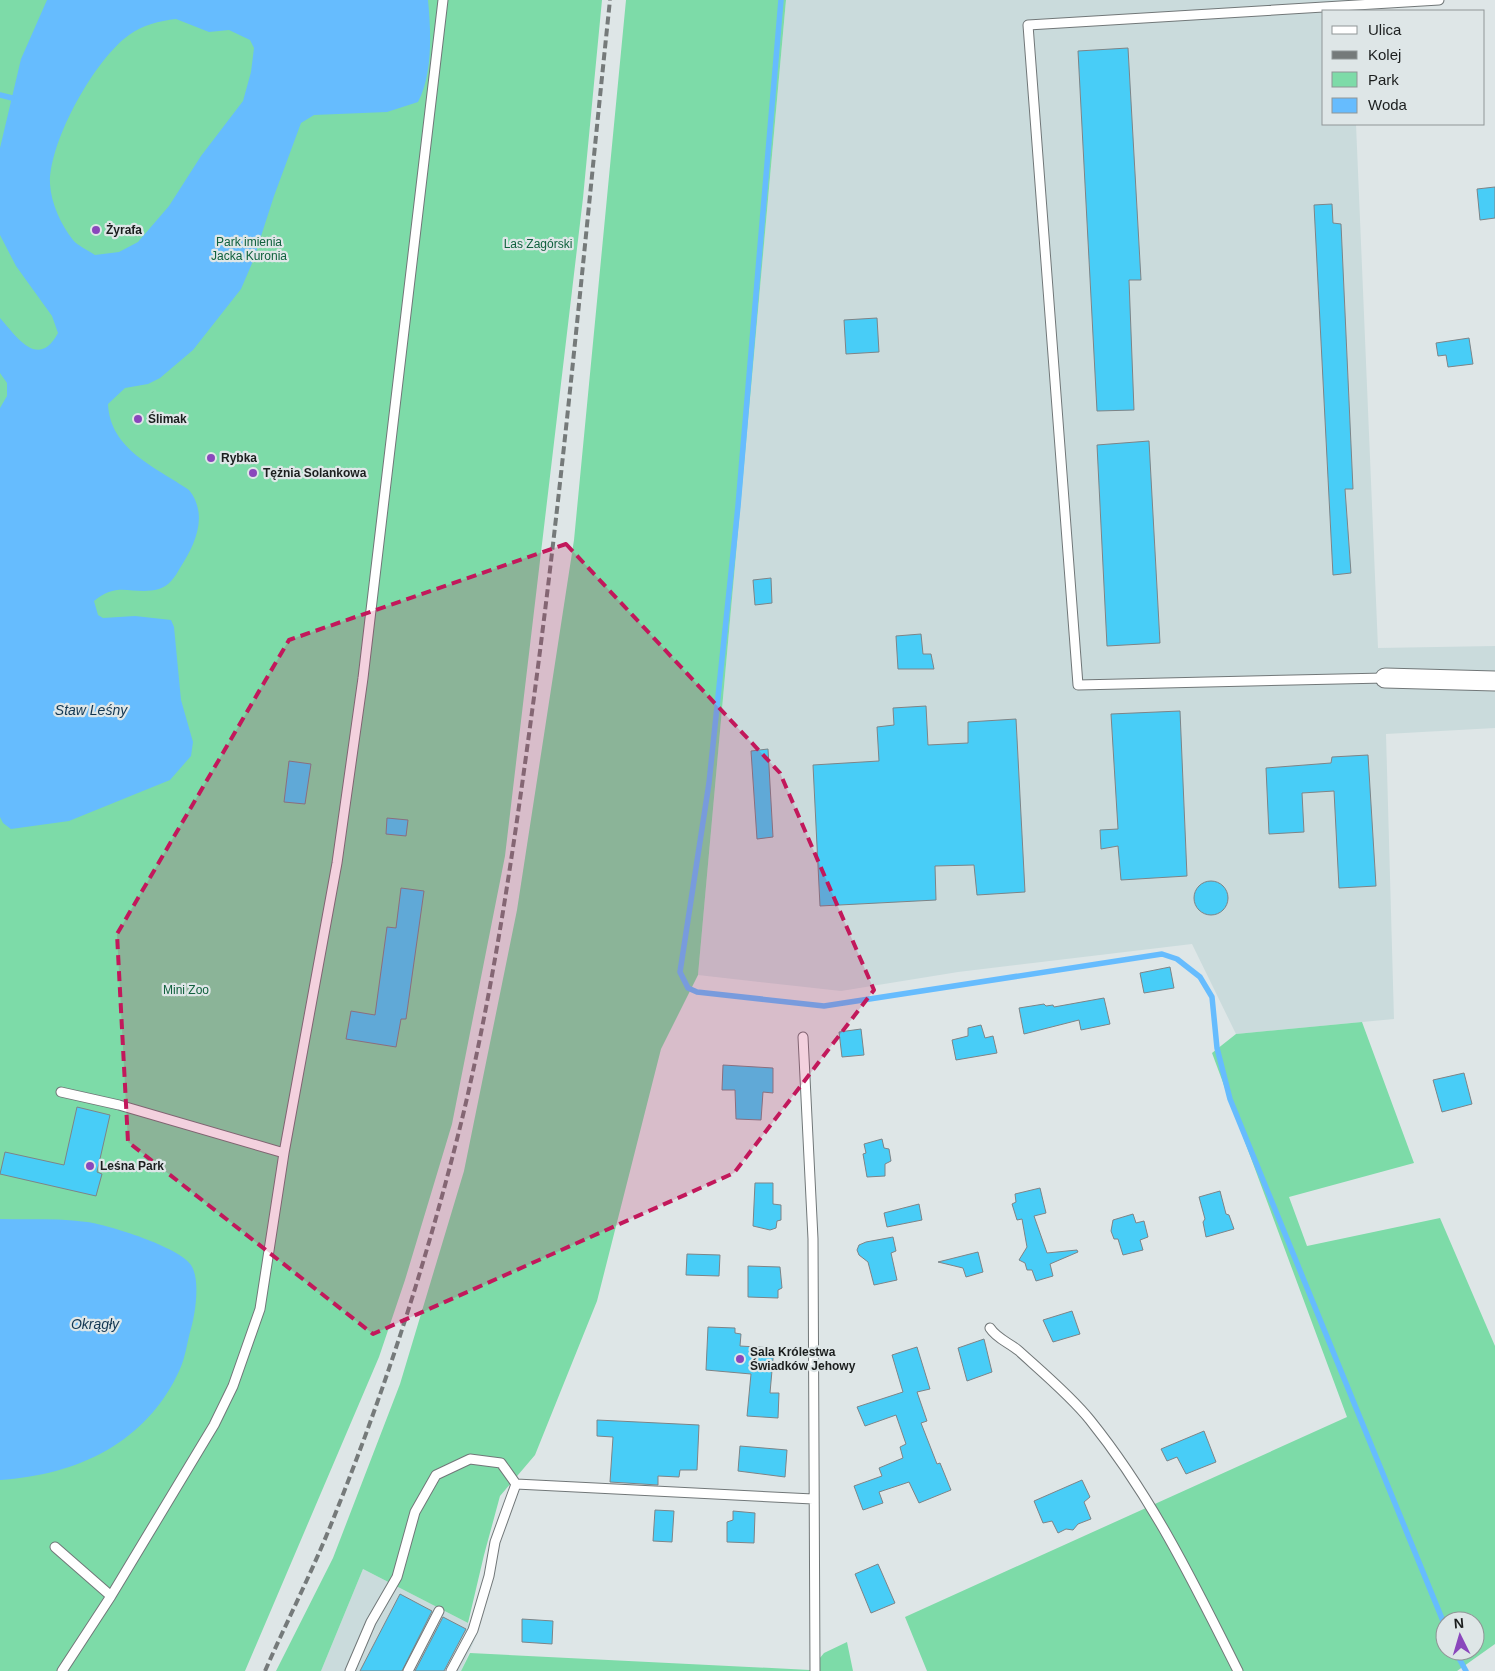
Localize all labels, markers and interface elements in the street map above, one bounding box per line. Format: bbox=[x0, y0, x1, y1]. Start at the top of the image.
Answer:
legend bbox=[1322, 10, 1485, 125]
text: Ulica bbox=[1368, 21, 1402, 38]
text: Kolej bbox=[1368, 46, 1401, 63]
text: Park bbox=[1368, 71, 1399, 88]
text: Woda bbox=[1368, 96, 1408, 113]
place label: Żyrafa bbox=[106, 222, 142, 237]
marker: Żyrafa bbox=[90, 224, 102, 236]
park label: Park imienia Jacka Kuronia bbox=[211, 235, 287, 263]
park label: Las Zagórski bbox=[504, 237, 572, 251]
place label: Ślimak bbox=[148, 411, 187, 426]
marker: Ślimak bbox=[132, 413, 144, 425]
place label: Rybka bbox=[221, 451, 257, 465]
marker: Rybka bbox=[205, 452, 217, 464]
place label: Tężnia Solankowa bbox=[263, 466, 367, 480]
marker: Tężnia Solankowa bbox=[247, 467, 259, 479]
water label: Staw Leśny bbox=[55, 702, 128, 718]
park label: Mini Zoo bbox=[163, 983, 209, 997]
place label: Leśna Park bbox=[100, 1159, 164, 1173]
marker: Leśna Park bbox=[84, 1160, 96, 1172]
water label: Okrągły bbox=[71, 1316, 120, 1332]
place label: Sala Królestwa Świadków Jehowy bbox=[750, 1345, 856, 1373]
marker: Sala Królestwa Świadków Jehowy bbox=[734, 1353, 746, 1365]
north arrow bbox=[1435, 1611, 1485, 1661]
text: N bbox=[1453, 1615, 1465, 1631]

